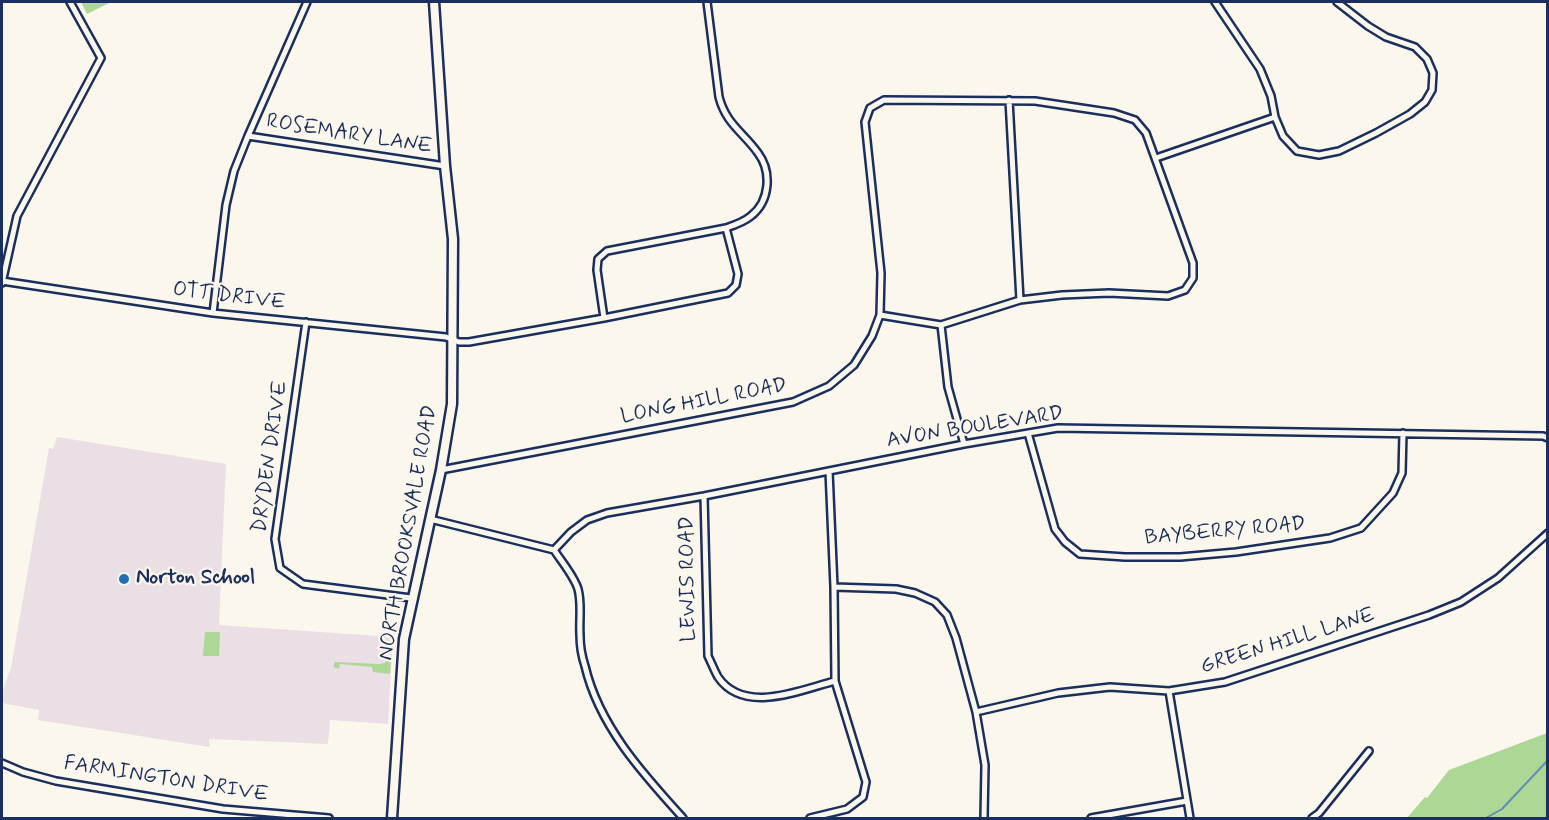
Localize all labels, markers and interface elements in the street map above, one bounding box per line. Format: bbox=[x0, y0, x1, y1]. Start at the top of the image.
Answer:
street label: ROSEMARY LANE bbox=[264, 109, 434, 161]
street label: OTT DRIVE bbox=[171, 278, 287, 316]
street label: LONG HILL ROAD bbox=[619, 374, 789, 430]
street label: DRYDEN DRIVE bbox=[248, 379, 294, 535]
street label: AVON BOULEVARD bbox=[885, 402, 1065, 454]
street label: NORTH BROOKSVALE ROAD bbox=[374, 403, 444, 663]
street label: BAYBERRY ROAD bbox=[1143, 512, 1307, 552]
street label: LEWIS ROAD bbox=[675, 516, 703, 642]
place label: Norton School bbox=[136, 566, 255, 592]
marker: Norton School bbox=[117, 572, 131, 586]
street label: GREEN HILL LANE bbox=[1198, 603, 1378, 681]
street label: FARMINGTON DRIVE bbox=[62, 751, 270, 809]

